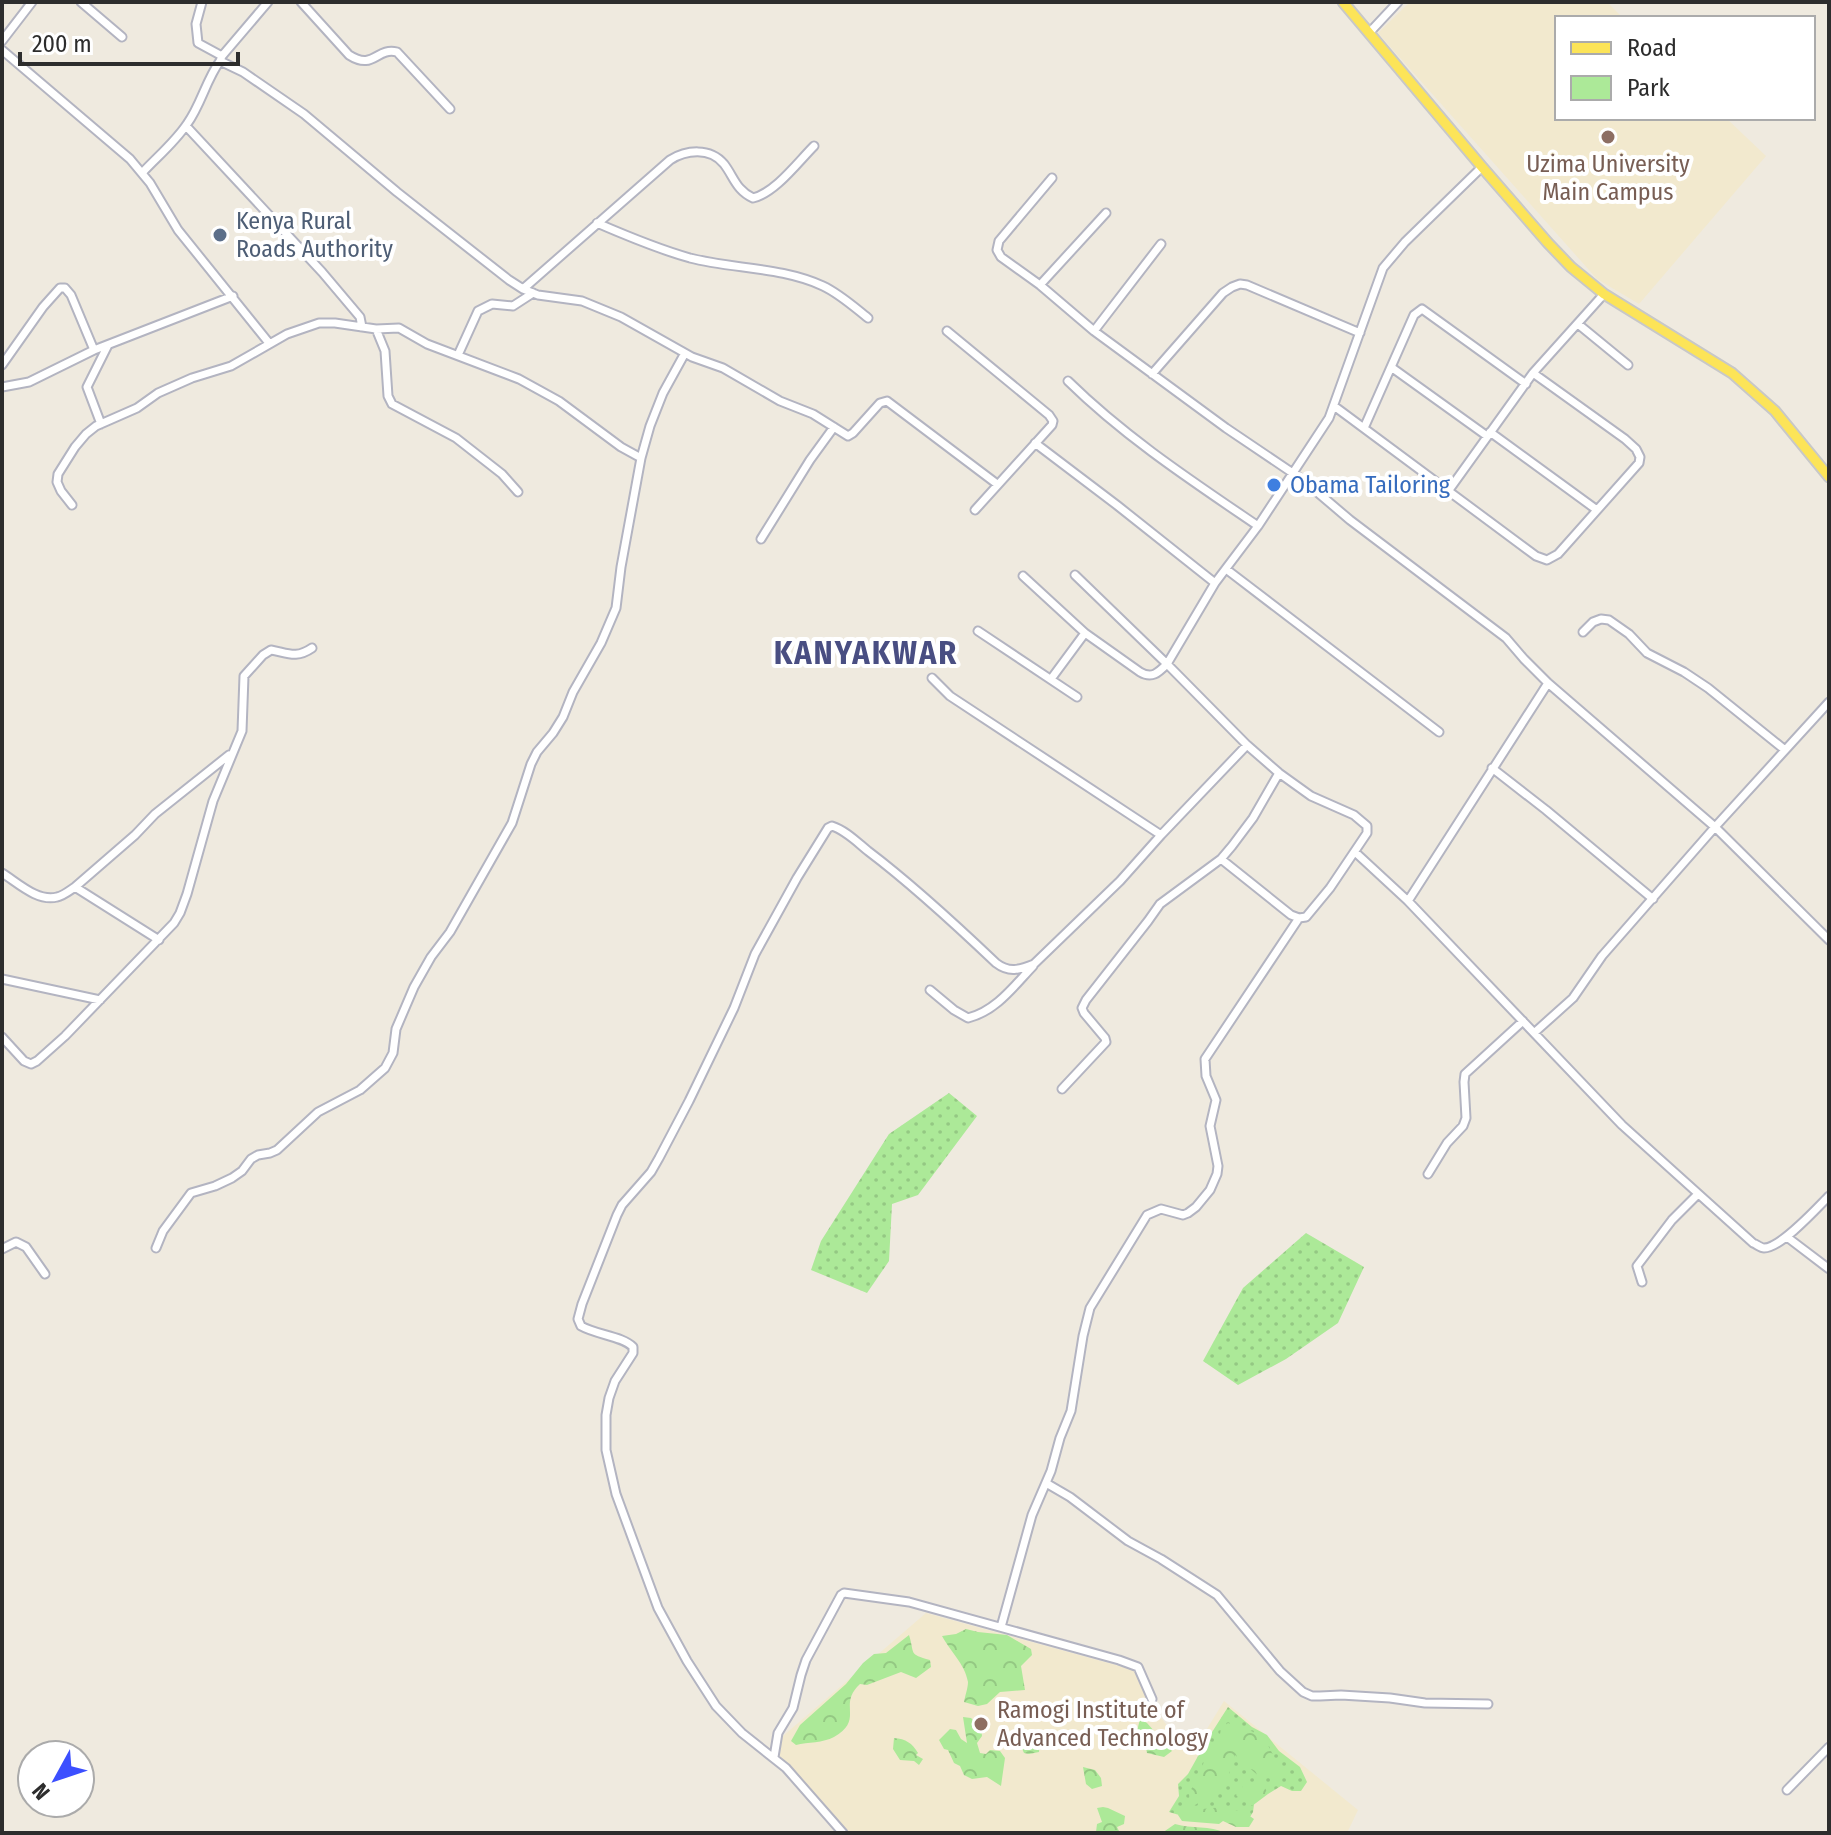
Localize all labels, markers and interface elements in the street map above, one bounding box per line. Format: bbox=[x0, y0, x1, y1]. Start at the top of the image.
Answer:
scale bar bbox=[20, 16, 238, 66]
legend bbox=[1555, 16, 1815, 120]
text: 200 m bbox=[32, 30, 92, 58]
text: Road bbox=[1627, 34, 1677, 62]
text: Park bbox=[1627, 74, 1670, 102]
marker: Uzima University Main Campus bbox=[1599, 128, 1617, 146]
place label: Uzima University Main Campus bbox=[1526, 150, 1690, 206]
place label: Kenya Rural Roads Authority bbox=[236, 207, 393, 263]
marker: Kenya Rural Roads Authority bbox=[211, 226, 229, 244]
place label: Obama Tailoring bbox=[1290, 471, 1451, 499]
marker: Obama Tailoring bbox=[1265, 476, 1283, 494]
district label: KANYAKWAR bbox=[774, 634, 958, 672]
place label: Ramogi Institute of Advanced Technology bbox=[997, 1696, 1208, 1752]
marker: Ramogi Institute of Advanced Technology bbox=[972, 1715, 990, 1733]
north arrow bbox=[16, 1739, 96, 1819]
text: N bbox=[26, 1778, 56, 1805]

